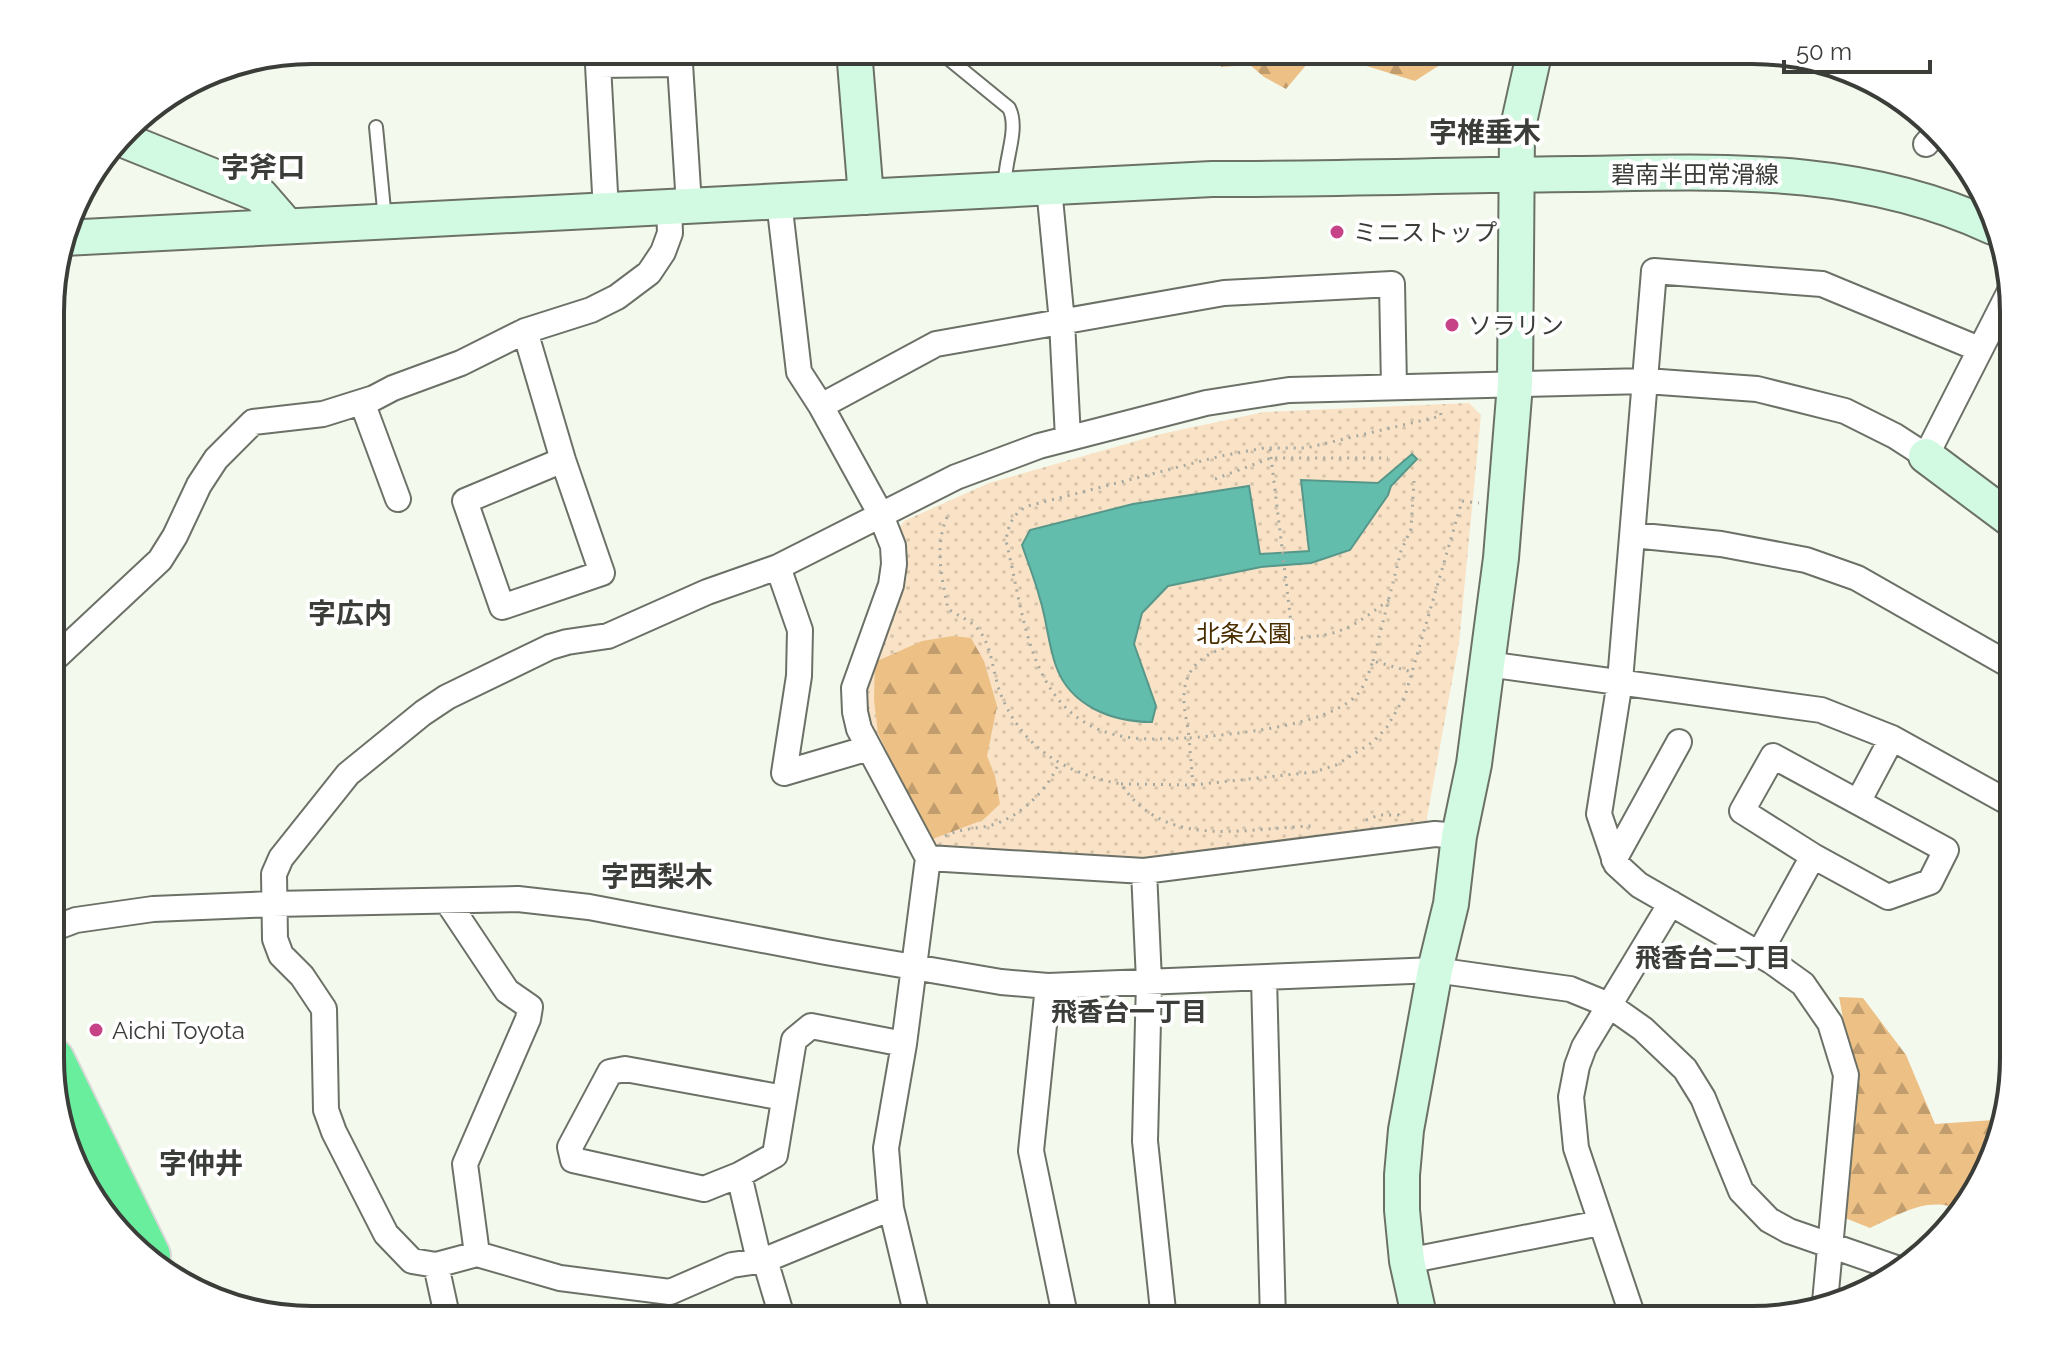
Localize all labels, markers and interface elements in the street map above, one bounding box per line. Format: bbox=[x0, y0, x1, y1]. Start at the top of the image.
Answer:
scale bar bbox=[1784, 24, 1930, 74]
text: 50 m bbox=[1796, 37, 1852, 66]
district label: 字椎垂木 bbox=[1429, 116, 1541, 149]
district label: 字斧口 bbox=[221, 151, 305, 184]
street label: 碧南半田常滑線 bbox=[1611, 160, 1779, 189]
place label: ミニストップ bbox=[1353, 218, 1497, 247]
marker: ミニストップ bbox=[1328, 223, 1346, 241]
place label: ソラリン bbox=[1468, 311, 1564, 340]
marker: ソラリン bbox=[1443, 316, 1461, 334]
district label: 字広内 bbox=[308, 597, 392, 630]
park label: 北条公園 bbox=[1196, 619, 1292, 648]
district label: 字西梨木 bbox=[601, 860, 713, 893]
district label: 飛香台二丁目 bbox=[1635, 943, 1791, 973]
district label: 飛香台一丁目 bbox=[1051, 997, 1207, 1027]
place label: Aichi Toyota bbox=[112, 1016, 245, 1045]
marker: Aichi Toyota bbox=[87, 1021, 105, 1039]
district label: 字仲井 bbox=[159, 1147, 243, 1180]

